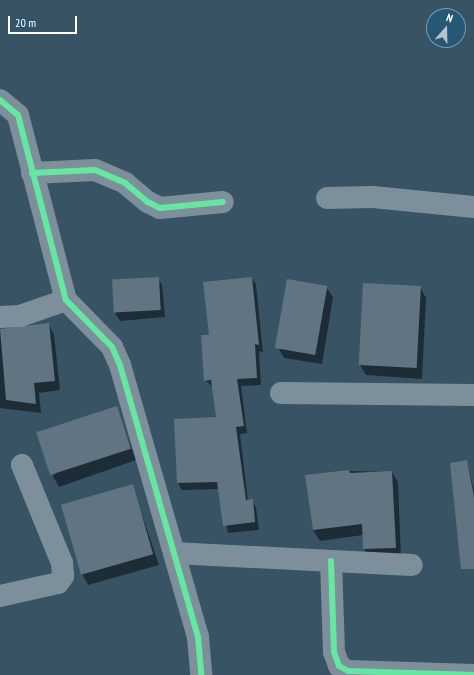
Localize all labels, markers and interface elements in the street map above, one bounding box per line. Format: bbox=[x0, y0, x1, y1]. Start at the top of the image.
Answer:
scale bar bbox=[10, 8, 79, 34]
north arrow bbox=[426, 8, 466, 48]
text: N bbox=[445, 10, 455, 25]
text: 20 m bbox=[15, 15, 36, 30]

